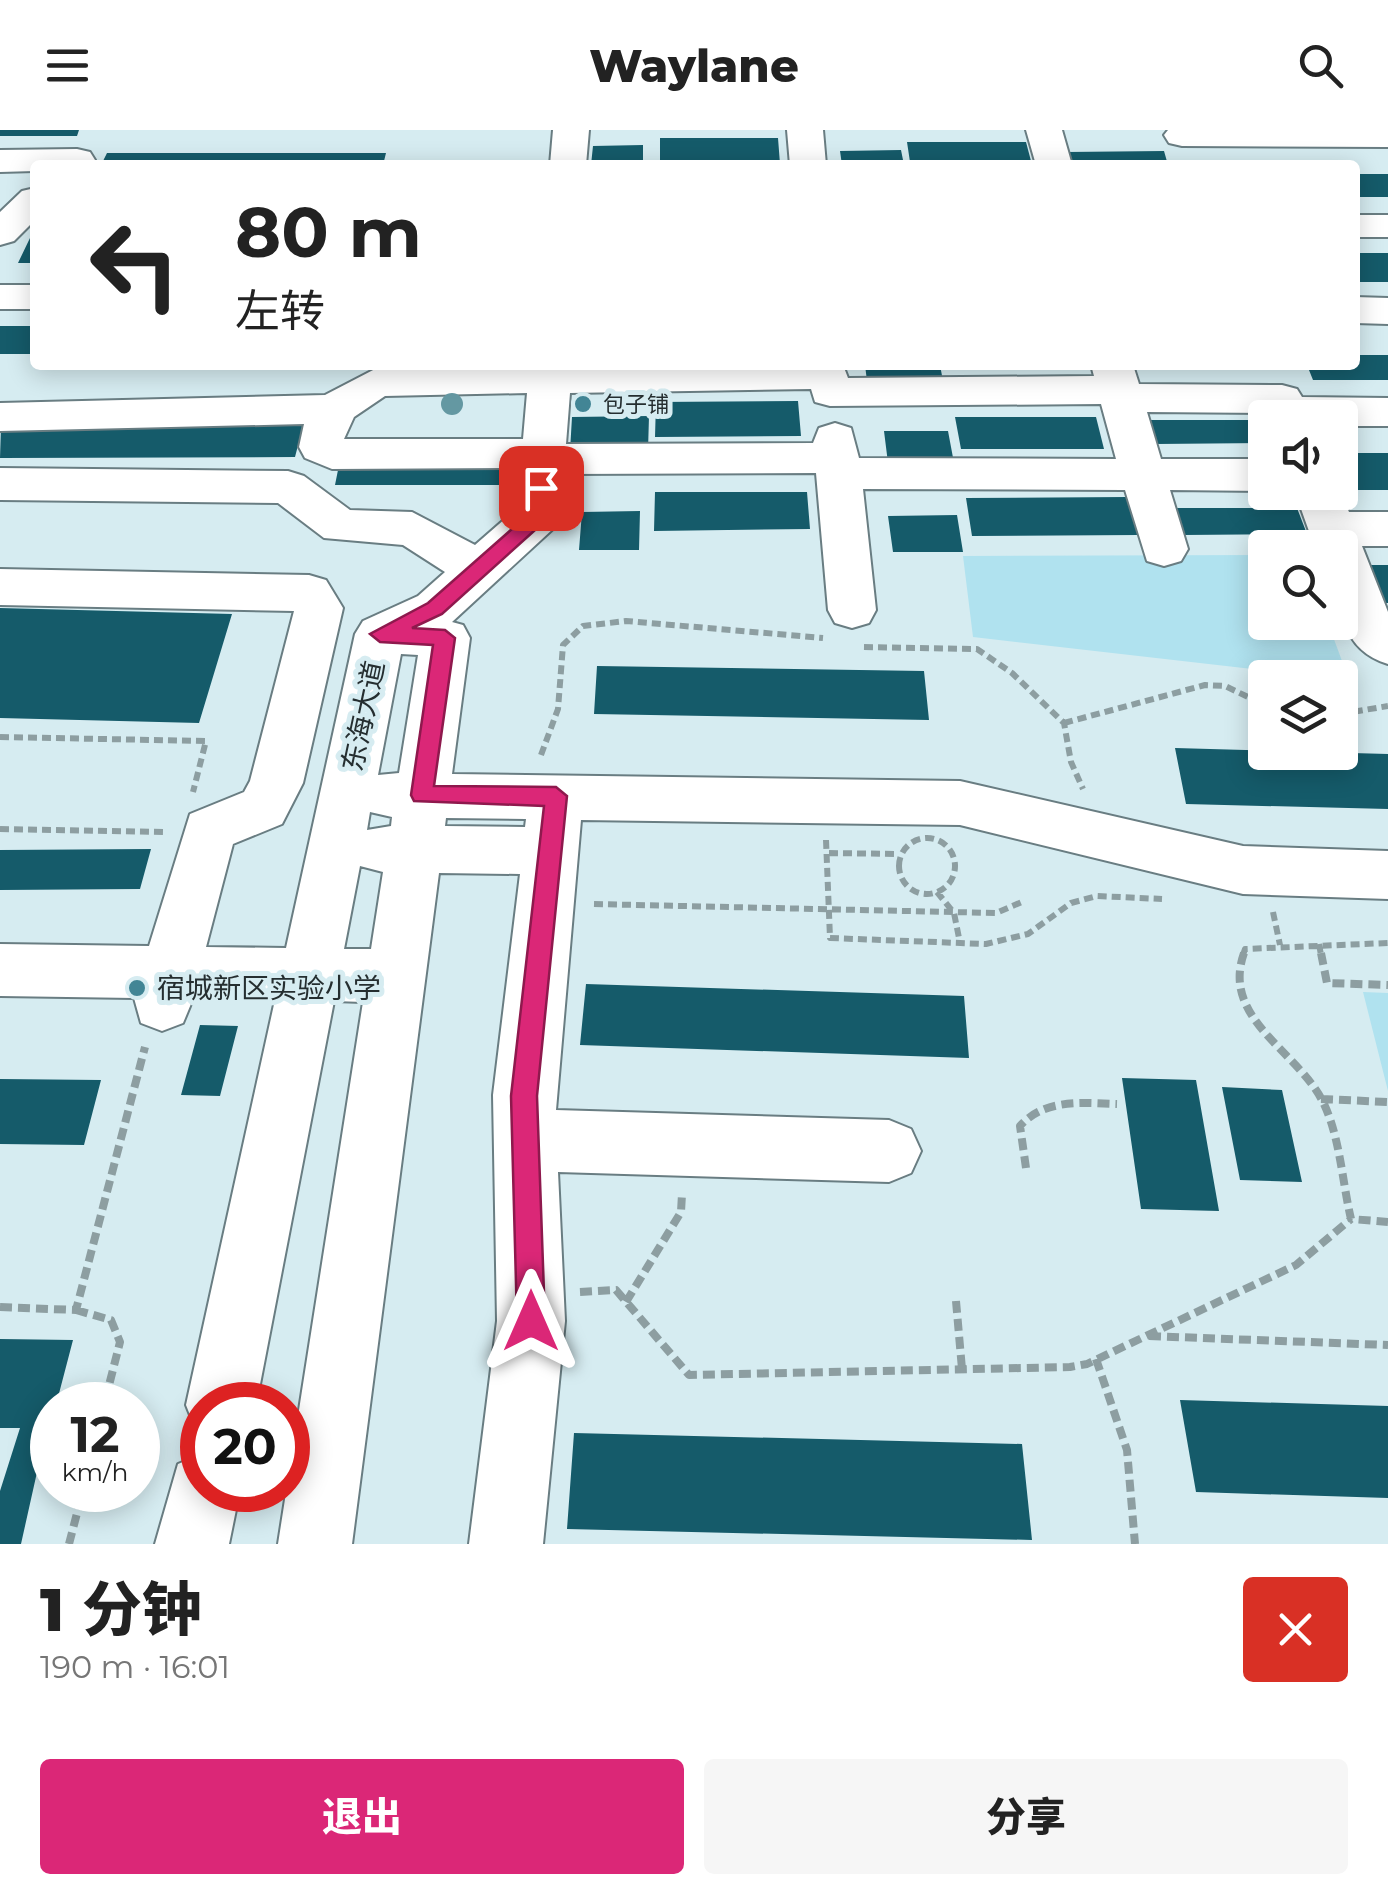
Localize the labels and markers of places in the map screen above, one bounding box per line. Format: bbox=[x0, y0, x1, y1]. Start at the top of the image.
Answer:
place label: 包子铺 bbox=[603, 391, 669, 418]
marker: 包子铺 bbox=[572, 393, 594, 415]
pin bbox=[499, 446, 584, 531]
place label: 宿城新区实验小学 bbox=[157, 971, 381, 1005]
marker: 宿城新区实验小学 bbox=[126, 977, 148, 999]

